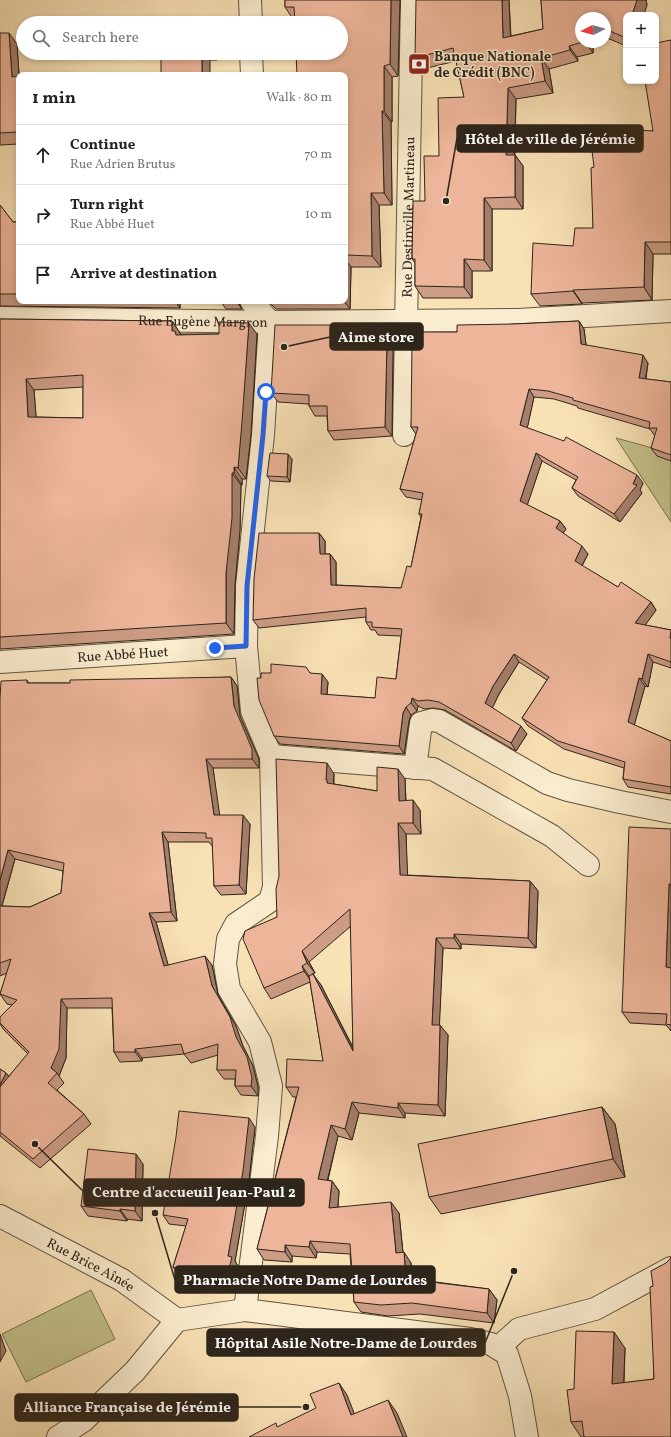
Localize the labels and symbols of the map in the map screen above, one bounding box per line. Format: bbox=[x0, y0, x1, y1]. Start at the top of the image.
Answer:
north arrow bbox=[575, 12, 611, 48]
place label: Banque Nationale de Crédit (BNC) bbox=[434, 48, 551, 83]
bank icon: Banque Nationale de Crédit (BNC) bbox=[406, 51, 432, 77]
callout: Hôtel de ville de Jérémie bbox=[457, 125, 643, 152]
text: Hôtel de ville de Jérémie bbox=[465, 130, 636, 151]
street label: Rue Destinville Martineau bbox=[399, 136, 420, 298]
street label: Rue Eugène Margron bbox=[138, 312, 268, 333]
callout: Aime store bbox=[330, 323, 423, 350]
text: Aime store bbox=[338, 328, 415, 349]
route start bbox=[257, 383, 275, 401]
route end bbox=[206, 639, 224, 657]
street label: Rue Abbé Huet bbox=[77, 643, 169, 668]
callout: Centre d'accueuil Jean-Paul 2 bbox=[84, 1179, 304, 1206]
text: Centre d'accueuil Jean-Paul 2 bbox=[92, 1183, 296, 1204]
street label: Rue Brice Aînée bbox=[43, 1234, 138, 1297]
callout: Pharmacie Notre Dame de Lourdes bbox=[175, 1266, 435, 1293]
text: Pharmacie Notre Dame de Lourdes bbox=[183, 1271, 427, 1292]
callout: Hôpital Asile Notre-Dame de Lourdes bbox=[207, 1329, 485, 1356]
text: Hôpital Asile Notre-Dame de Lourdes bbox=[215, 1334, 477, 1355]
callout: Alliance Française de Jérémie bbox=[15, 1394, 238, 1421]
text: Alliance Française de Jérémie bbox=[23, 1398, 231, 1419]

